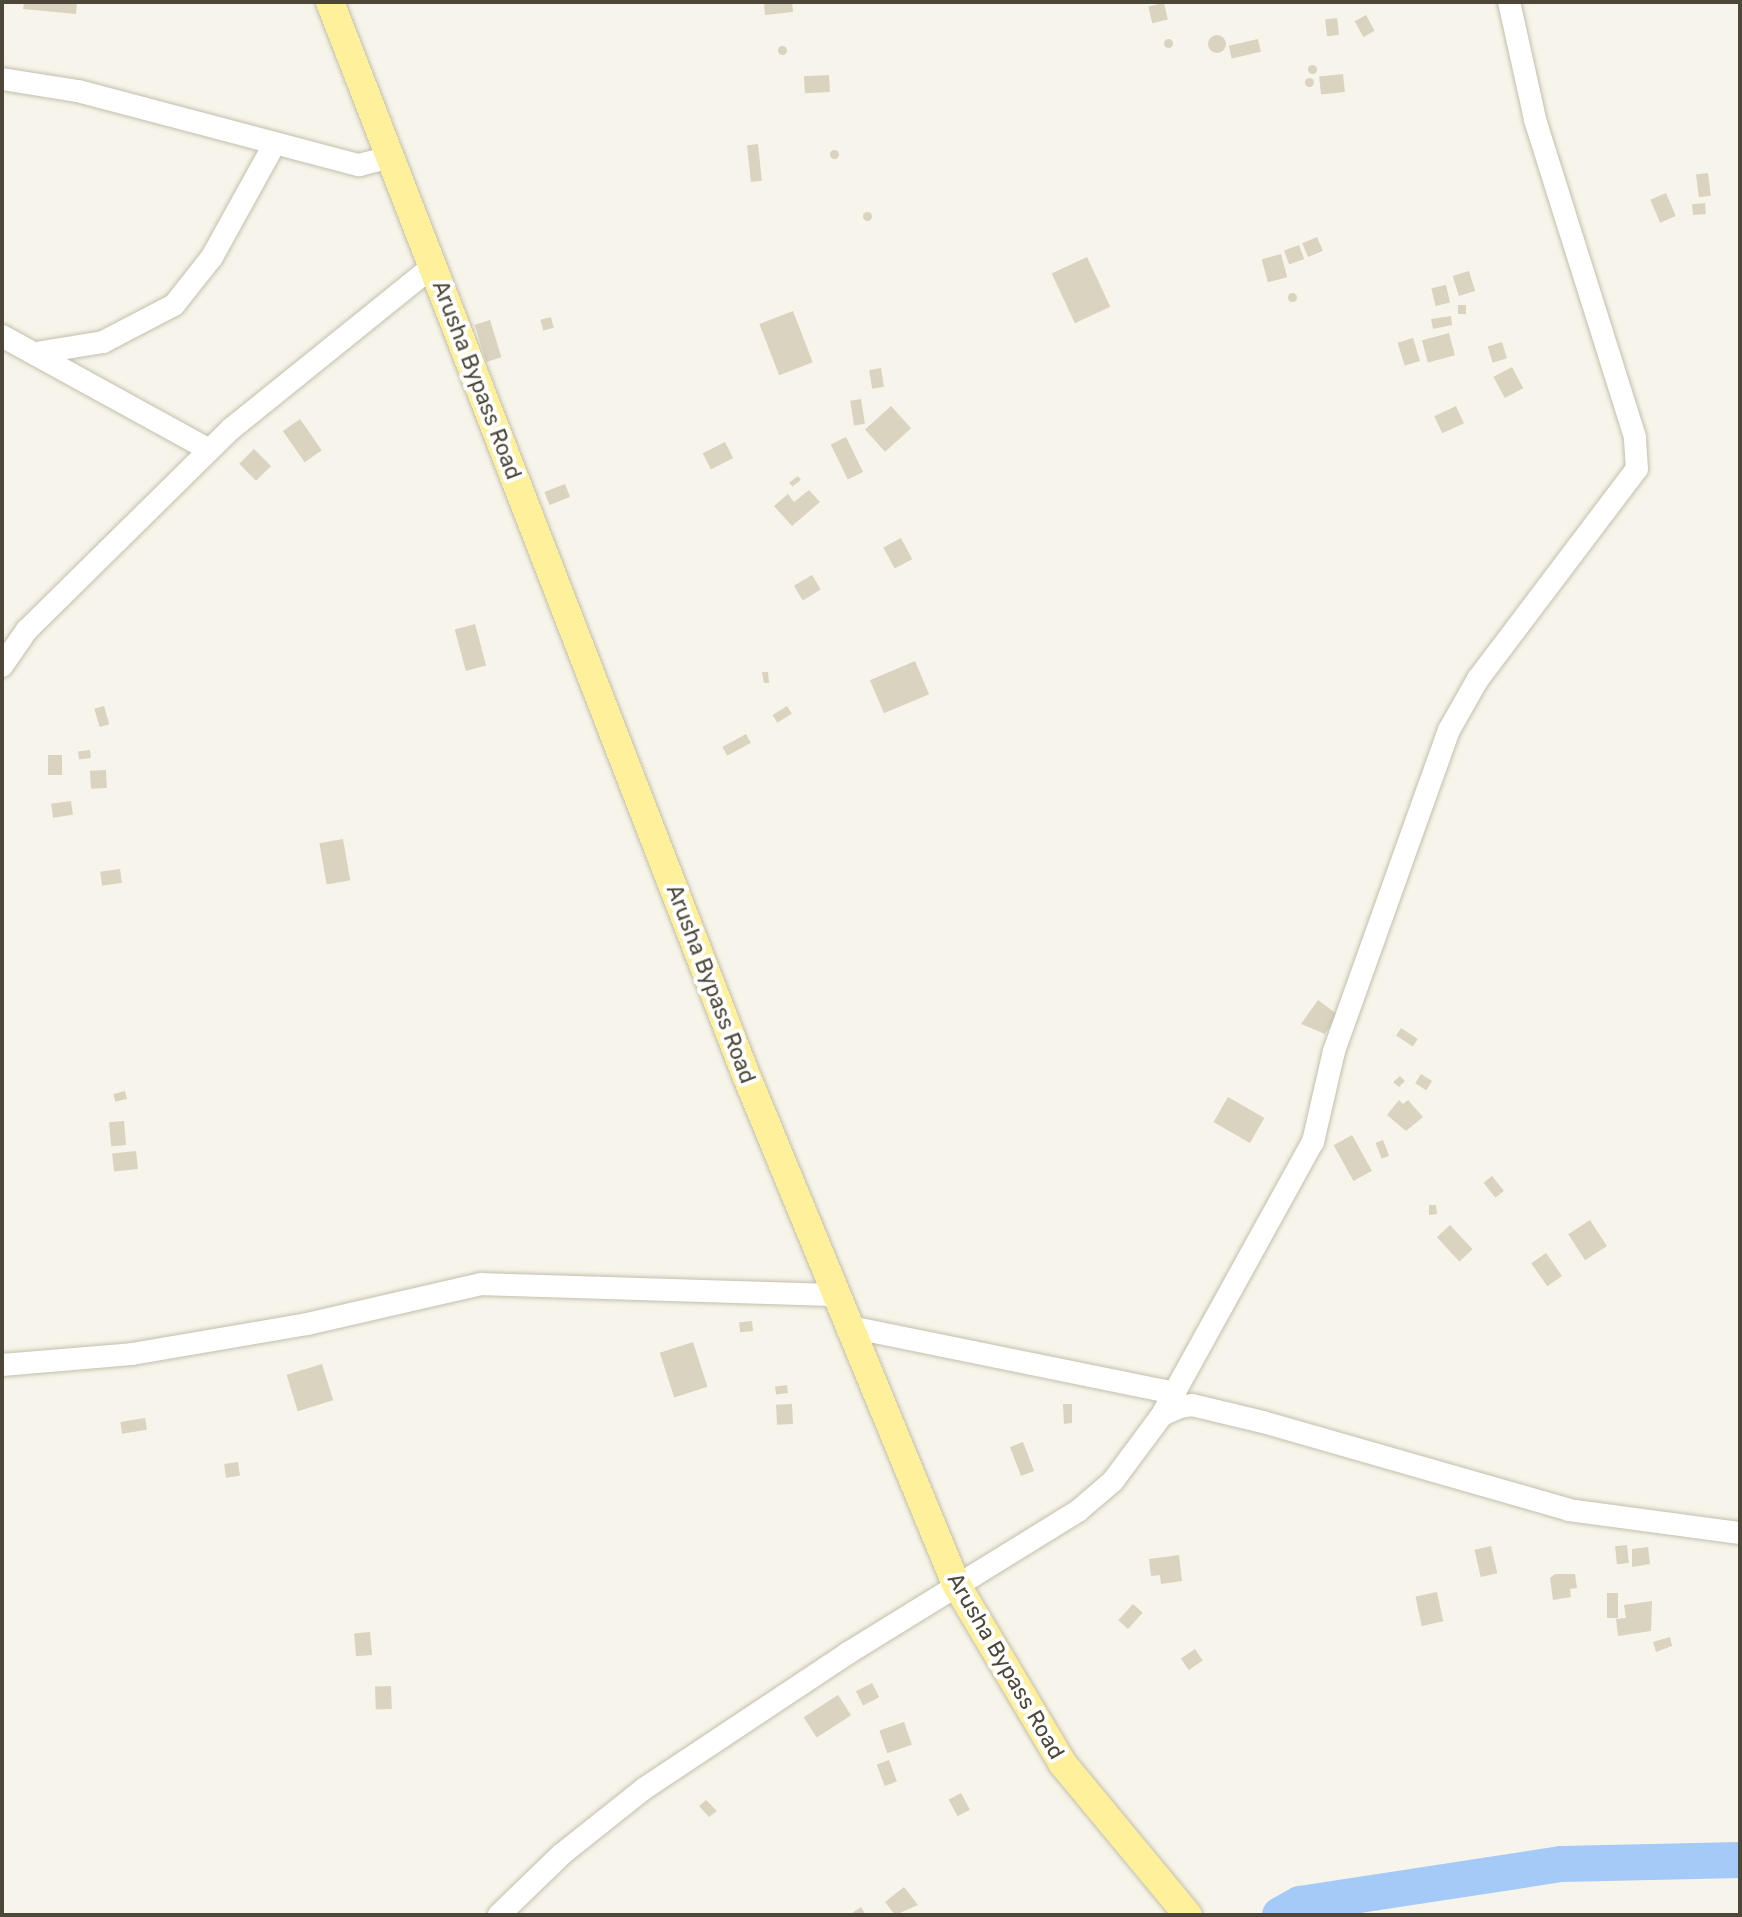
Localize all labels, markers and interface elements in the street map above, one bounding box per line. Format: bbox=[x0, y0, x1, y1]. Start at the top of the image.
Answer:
street label: Arusha Bypass Road bbox=[427, 277, 527, 483]
street label: Arusha Bypass Road bbox=[661, 881, 761, 1087]
street label: Arusha Bypass Road bbox=[942, 1568, 1070, 1764]

